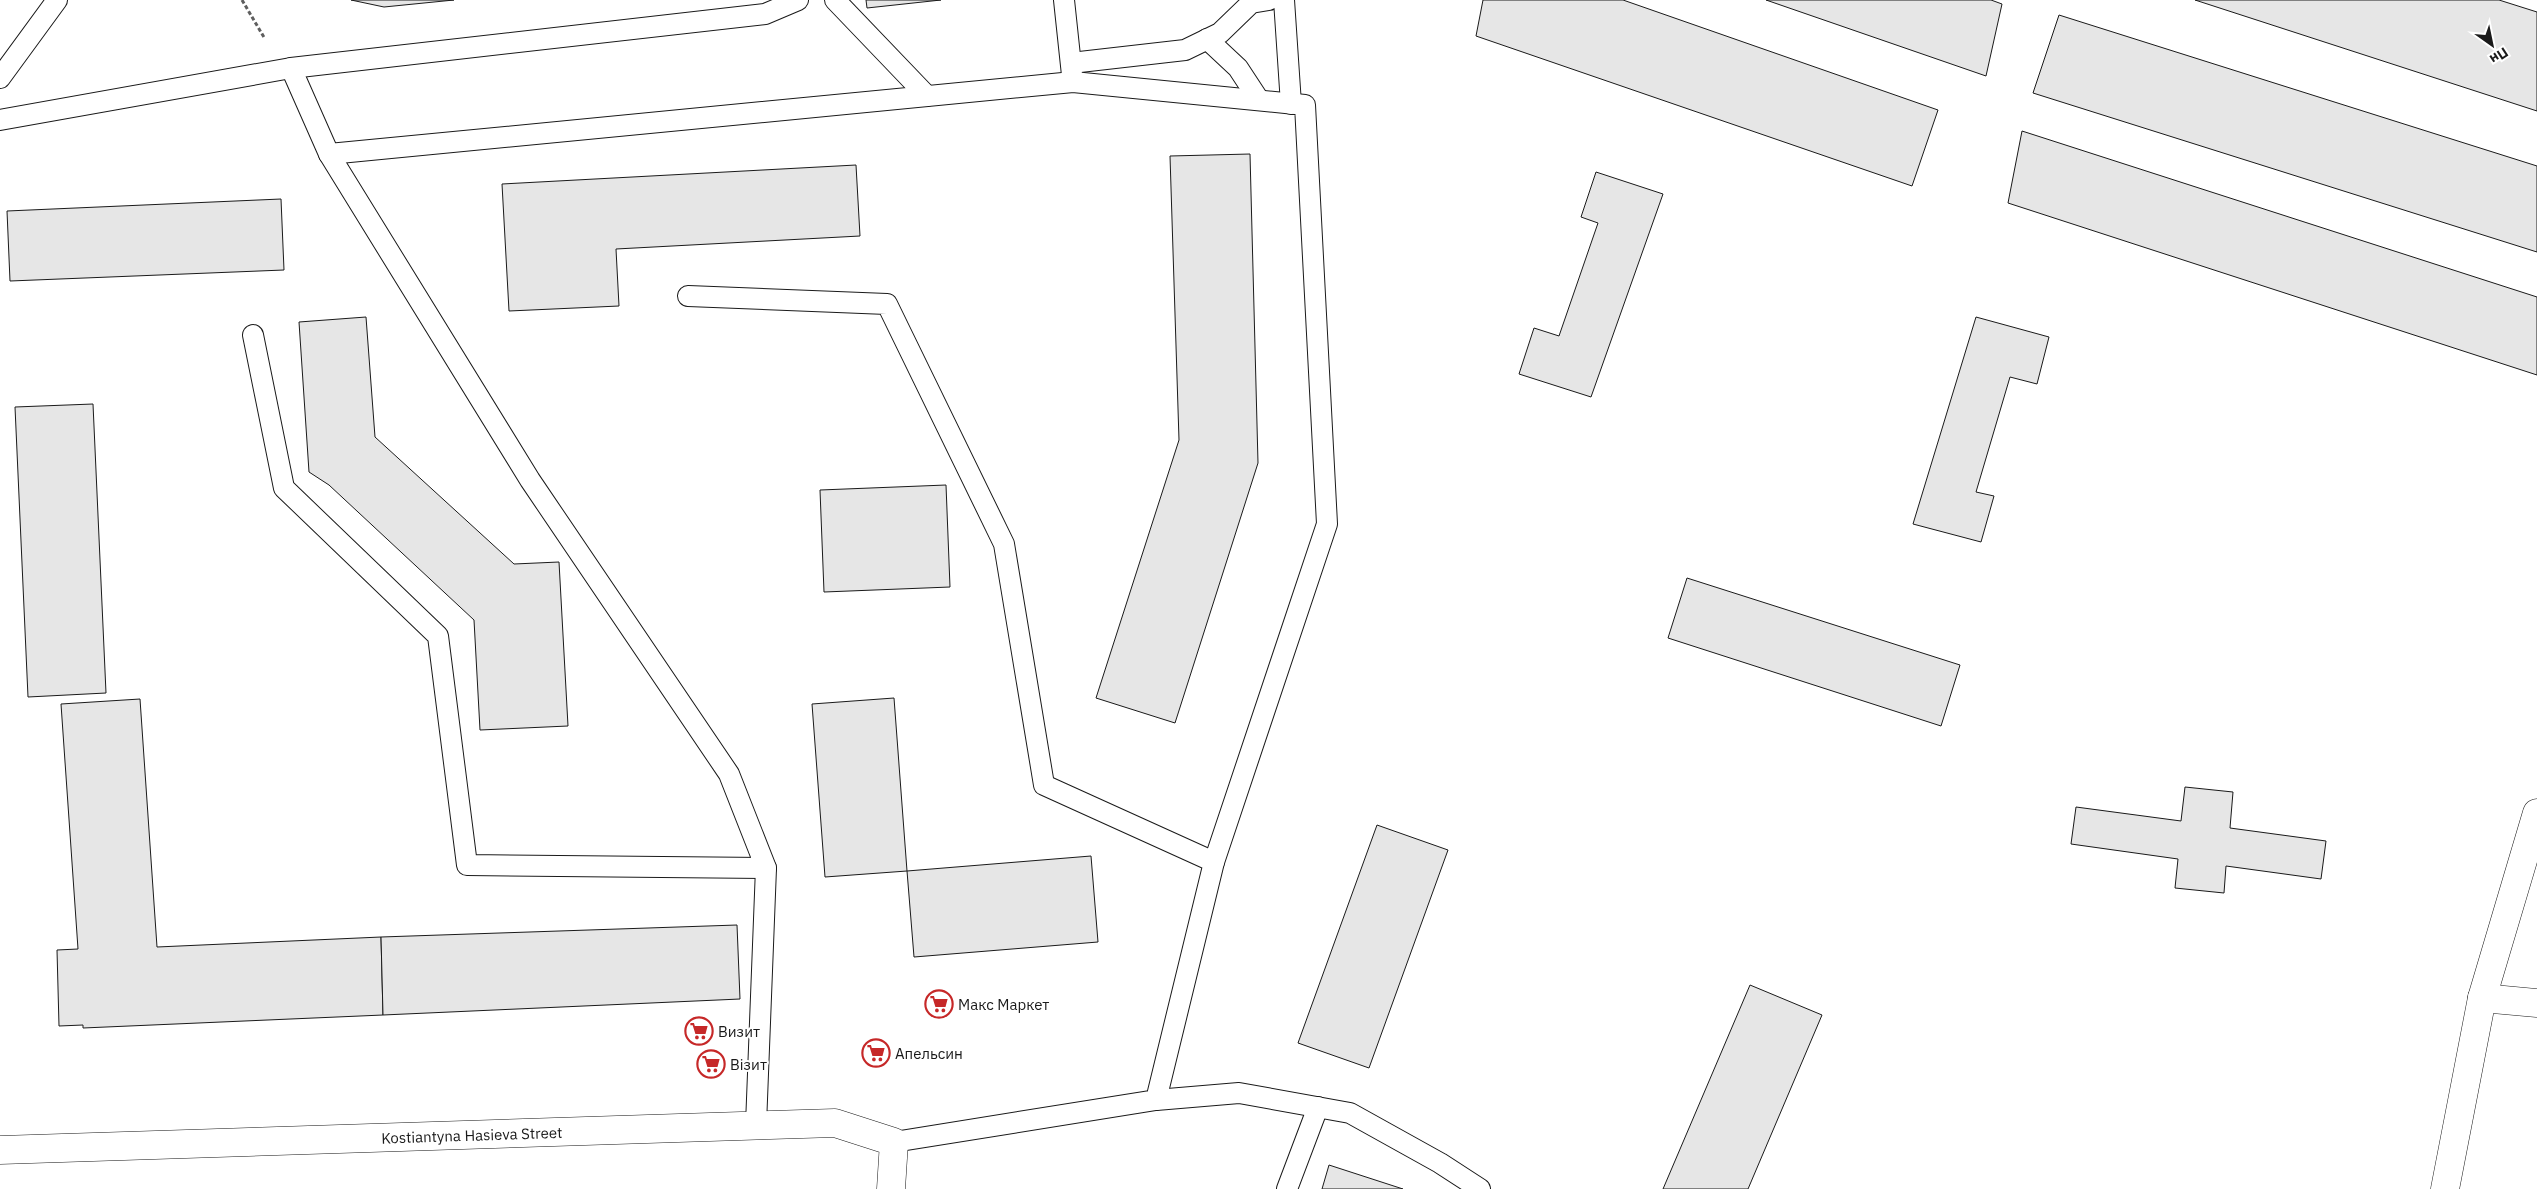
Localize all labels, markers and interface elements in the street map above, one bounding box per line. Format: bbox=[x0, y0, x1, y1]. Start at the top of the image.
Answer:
north arrow bbox=[2467, 20, 2517, 70]
text: Пн bbox=[2486, 43, 2512, 68]
supermarket icon: Макс Маркет bbox=[924, 989, 954, 1019]
place label: Макс Маркет bbox=[958, 995, 1049, 1014]
supermarket icon: Визит bbox=[684, 1016, 714, 1046]
place label: Визит bbox=[718, 1022, 760, 1041]
supermarket icon: Апельсин bbox=[861, 1038, 891, 1068]
place label: Апельсин bbox=[895, 1044, 963, 1063]
supermarket icon: Візит bbox=[696, 1049, 726, 1079]
place label: Візит bbox=[730, 1055, 767, 1074]
street label: Kostiantyna Hasieva Street bbox=[381, 1122, 563, 1147]

